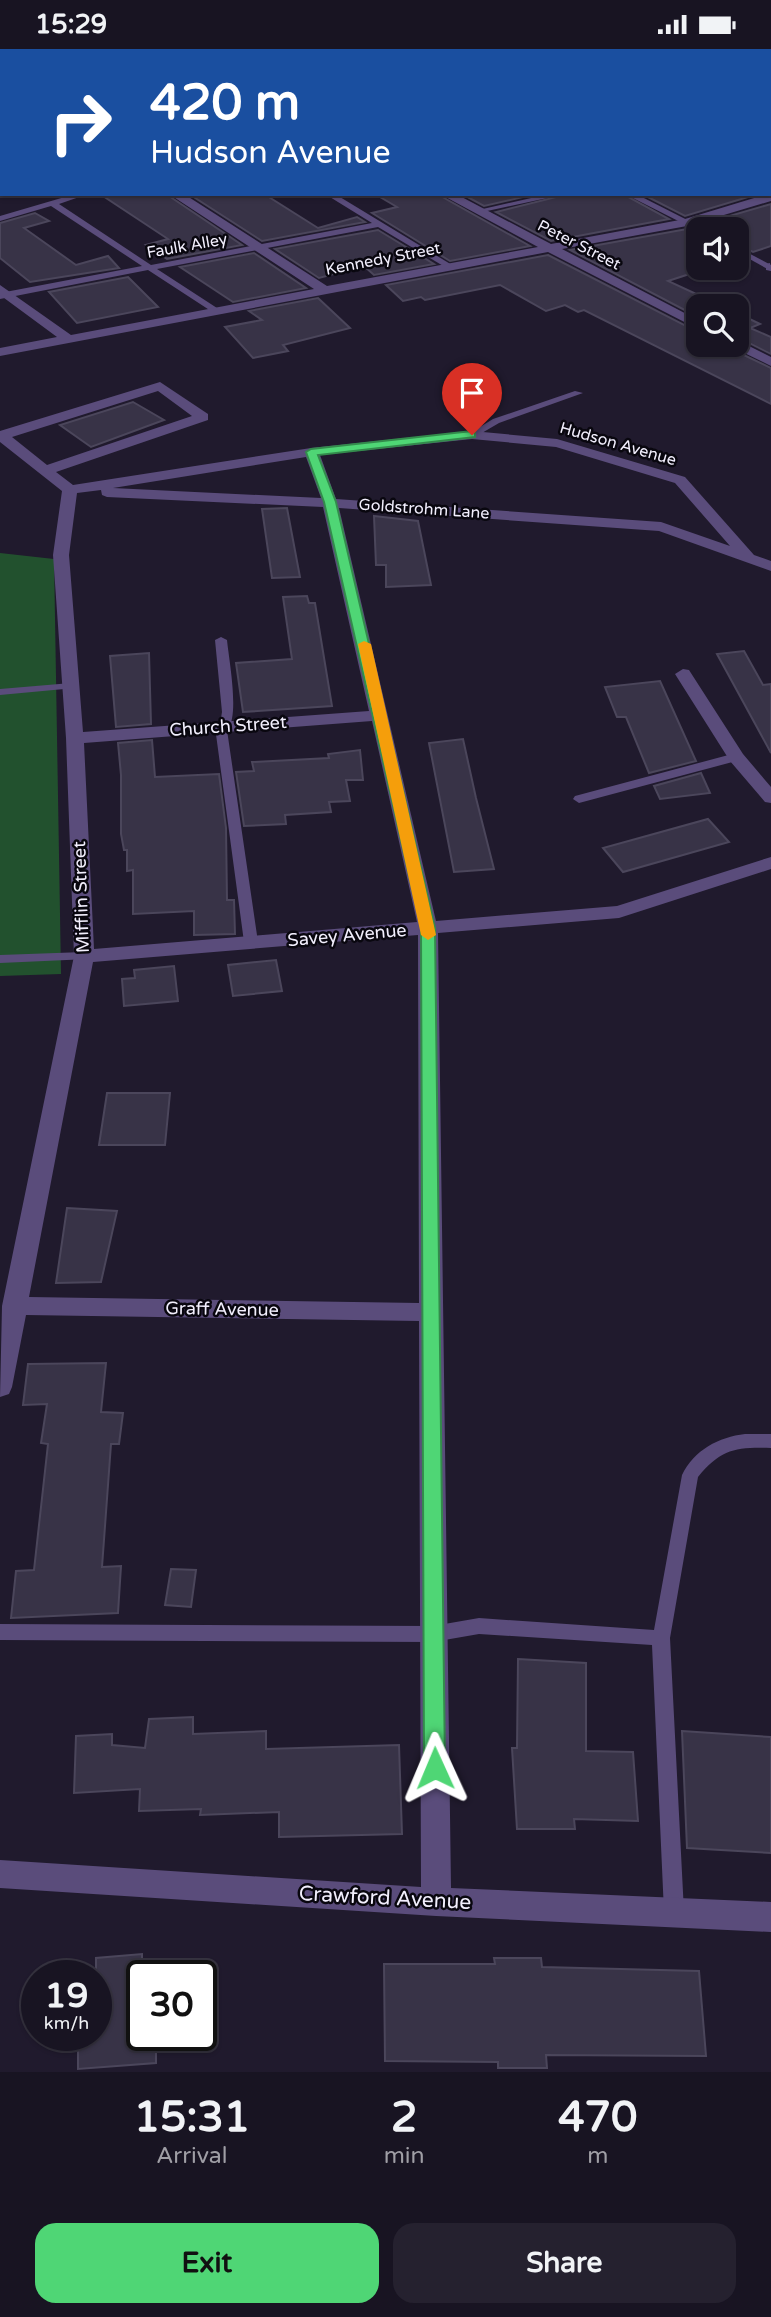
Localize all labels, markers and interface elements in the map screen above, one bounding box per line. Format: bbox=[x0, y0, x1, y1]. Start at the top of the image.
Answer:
text: 15:29 bbox=[35, 9, 107, 40]
text: 420 m bbox=[150, 74, 300, 133]
icon: right bbox=[35, 77, 126, 168]
text: Hudson Avenue bbox=[150, 134, 391, 172]
street label: Peter Street bbox=[534, 216, 624, 274]
map controls bbox=[686, 217, 749, 357]
button: sound bbox=[686, 217, 749, 280]
street label: Faulk Alley bbox=[145, 229, 229, 263]
street label: Kennedy Street bbox=[324, 238, 442, 280]
button: search bbox=[686, 294, 749, 357]
pin bbox=[442, 363, 502, 435]
icon: arrive bbox=[453, 374, 491, 412]
street label: Hudson Avenue bbox=[557, 418, 679, 470]
street label: Goldstrohm Lane bbox=[358, 494, 490, 524]
street label: Church Street bbox=[169, 711, 288, 741]
street label: Mifflin Street bbox=[68, 841, 94, 953]
street label: Savey Avenue bbox=[287, 919, 407, 951]
street label: Graff Avenue bbox=[165, 1297, 279, 1321]
position arrow bbox=[398, 1731, 472, 1805]
street label: Crawford Avenue bbox=[298, 1881, 472, 1915]
speed limit sign: 30 bbox=[126, 1960, 217, 2051]
text: 19 bbox=[45, 1975, 88, 2017]
text: km/h bbox=[44, 2012, 89, 2034]
text: 15:31 bbox=[134, 2092, 250, 2143]
text: 2 bbox=[391, 2092, 417, 2143]
text: 470 bbox=[558, 2092, 637, 2143]
text: Arrival bbox=[156, 2142, 227, 2170]
text: min bbox=[384, 2142, 425, 2170]
text: m bbox=[587, 2142, 608, 2170]
button: Exit bbox=[35, 2223, 379, 2303]
button: Share bbox=[393, 2223, 736, 2303]

